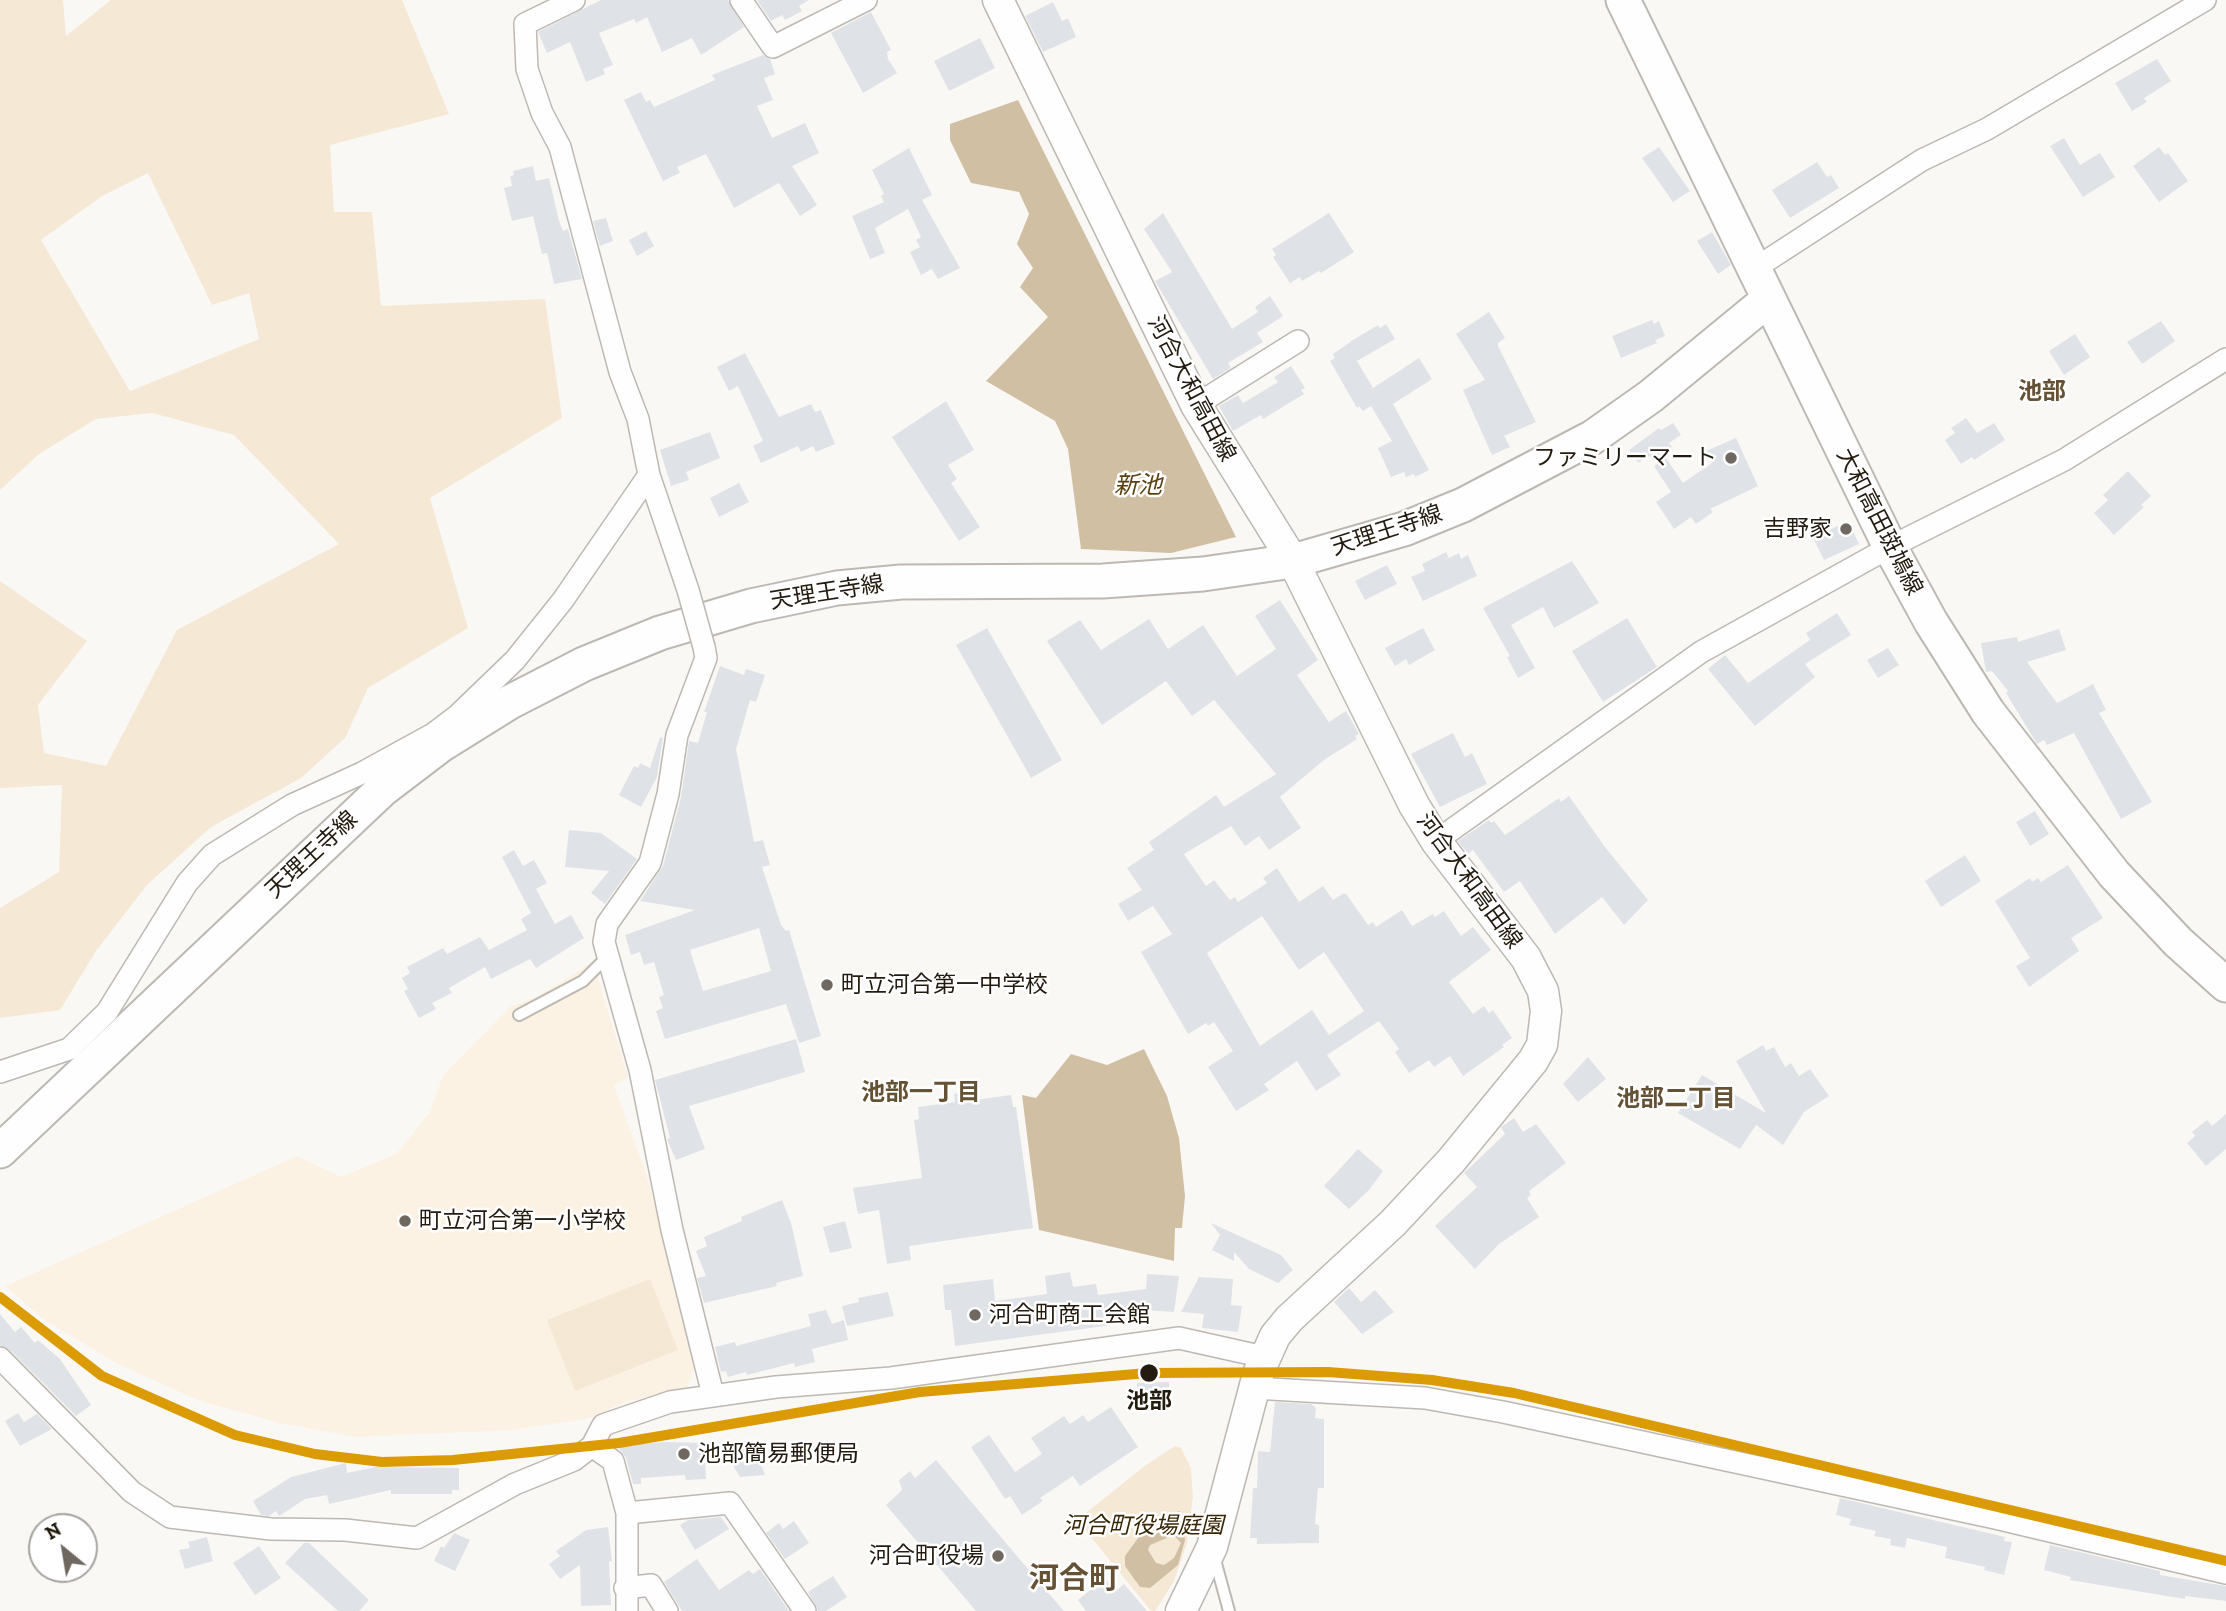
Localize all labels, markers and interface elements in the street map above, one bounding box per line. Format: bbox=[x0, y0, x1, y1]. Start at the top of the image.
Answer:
street label: 河合大和高田線 bbox=[1141, 311, 1241, 467]
district label: 池部 bbox=[2018, 378, 2066, 406]
place label: ファミリーマート bbox=[1533, 444, 1717, 472]
street label: 大和高田斑鳩線 bbox=[1830, 444, 1928, 600]
marker: ファミリーマート bbox=[1723, 450, 1739, 466]
water label: 新池 bbox=[1114, 472, 1162, 500]
street label: 天理王寺線 bbox=[1328, 500, 1446, 562]
place label: 吉野家 bbox=[1763, 515, 1832, 543]
marker: 吉野家 bbox=[1838, 521, 1854, 537]
street label: 天理王寺線 bbox=[768, 570, 886, 616]
street label: 天理王寺線 bbox=[261, 806, 363, 904]
street label: 河合大和高田線 bbox=[1411, 808, 1527, 954]
place label: 町立河合第一中学校 bbox=[841, 971, 1048, 999]
marker: 町立河合第一中学校 bbox=[819, 977, 835, 993]
district label: 池部一丁目 bbox=[861, 1079, 981, 1107]
district label: 池部二丁目 bbox=[1616, 1085, 1736, 1113]
place label: 町立河合第一小学校 bbox=[419, 1207, 626, 1235]
marker: 町立河合第一小学校 bbox=[397, 1213, 413, 1229]
place label: 河合町商工会館 bbox=[989, 1301, 1150, 1329]
marker: 河合町商工会館 bbox=[967, 1307, 983, 1323]
marker: 池部 bbox=[1138, 1362, 1160, 1384]
place label: 池部 bbox=[1126, 1387, 1172, 1415]
place label: 池部簡易郵便局 bbox=[698, 1440, 859, 1468]
marker: 池部簡易郵便局 bbox=[676, 1446, 692, 1462]
park label: 河合町役場庭園 bbox=[1063, 1512, 1223, 1540]
north arrow bbox=[28, 1513, 98, 1583]
text: N bbox=[41, 1518, 65, 1545]
place label: 河合町役場 bbox=[869, 1542, 984, 1570]
marker: 河合町役場 bbox=[990, 1548, 1006, 1564]
district label: 河合町 bbox=[1029, 1561, 1119, 1597]

